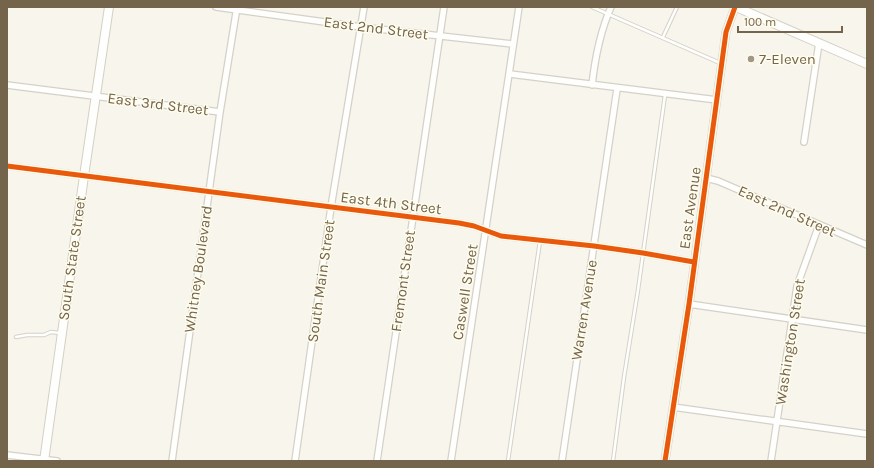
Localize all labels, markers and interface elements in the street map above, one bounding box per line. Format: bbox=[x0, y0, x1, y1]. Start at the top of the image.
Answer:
scale bar bbox=[738, 8, 842, 34]
street label: East 2nd Street bbox=[323, 13, 430, 43]
text: 100 m bbox=[744, 15, 776, 29]
place label: 7-Eleven bbox=[759, 50, 816, 68]
marker: 7-Eleven bbox=[746, 54, 756, 64]
street label: East 3rd Street bbox=[106, 89, 210, 119]
street label: East Avenue bbox=[675, 166, 705, 250]
street label: East 2nd Street bbox=[735, 181, 839, 241]
street label: East 4th Street bbox=[339, 188, 443, 218]
street label: South State Street bbox=[54, 194, 90, 321]
street label: Whitney Boulevard bbox=[180, 204, 216, 334]
street label: South Main Street bbox=[303, 218, 339, 344]
street label: Fremont Street bbox=[387, 229, 419, 333]
street label: Caswell Street bbox=[449, 242, 482, 341]
street label: Warren Avenue bbox=[567, 258, 601, 362]
street label: Washington Street bbox=[771, 277, 809, 406]

